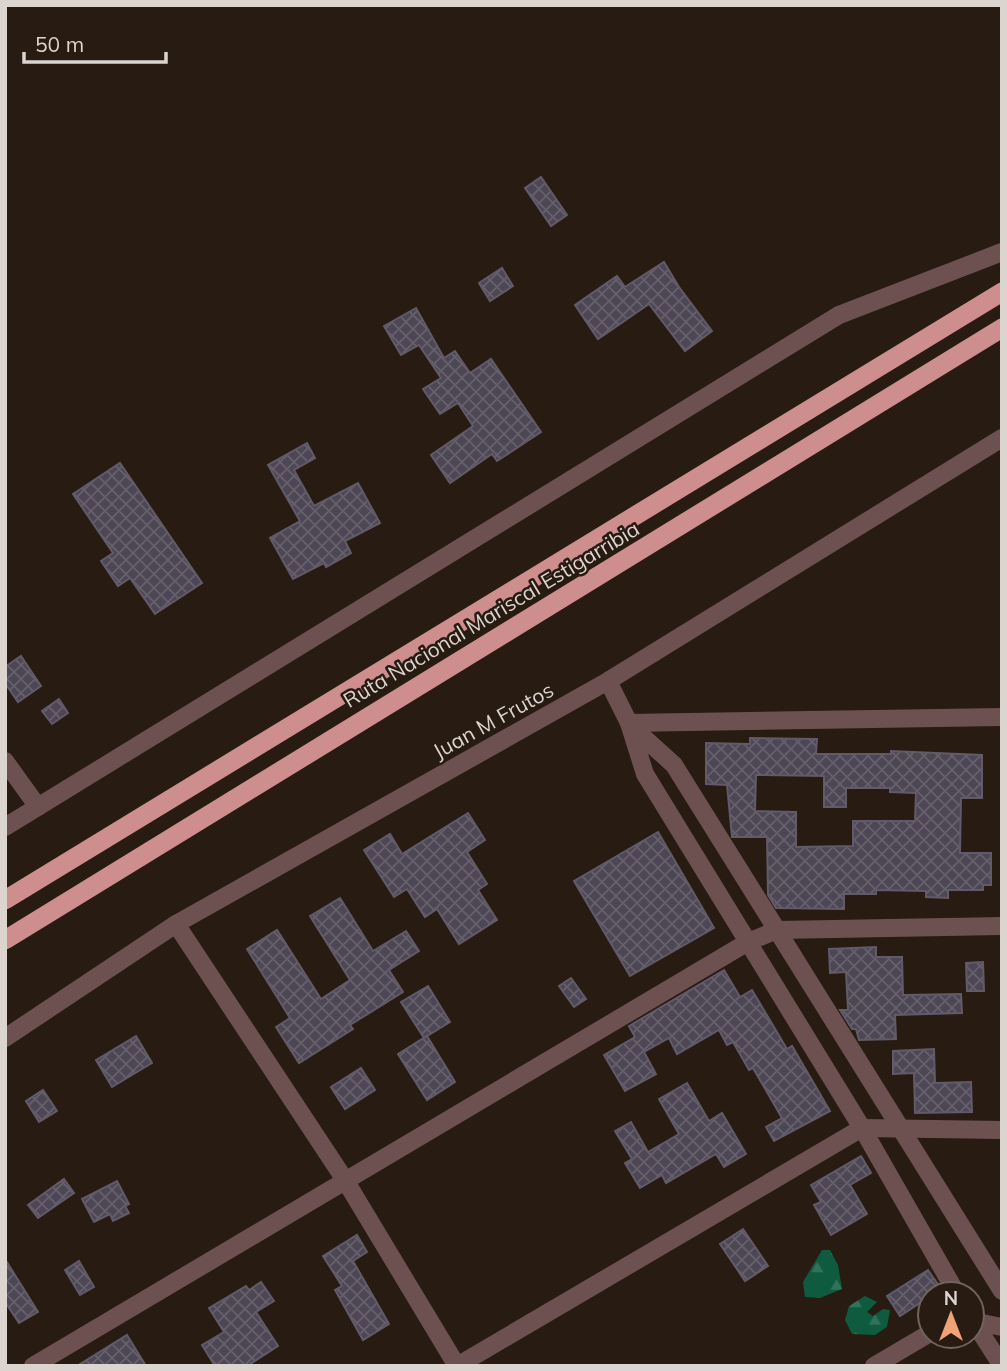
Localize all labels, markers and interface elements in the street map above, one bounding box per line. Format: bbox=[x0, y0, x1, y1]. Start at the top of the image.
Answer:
scale bar bbox=[24, 21, 166, 65]
text: 50 m bbox=[35, 31, 84, 57]
street label: Ruta Nacional Mariscal Estigarribia bbox=[338, 515, 644, 713]
street label: Juan M Frutos bbox=[428, 676, 558, 764]
north arrow bbox=[916, 1280, 986, 1350]
text: N bbox=[944, 1286, 958, 1310]

